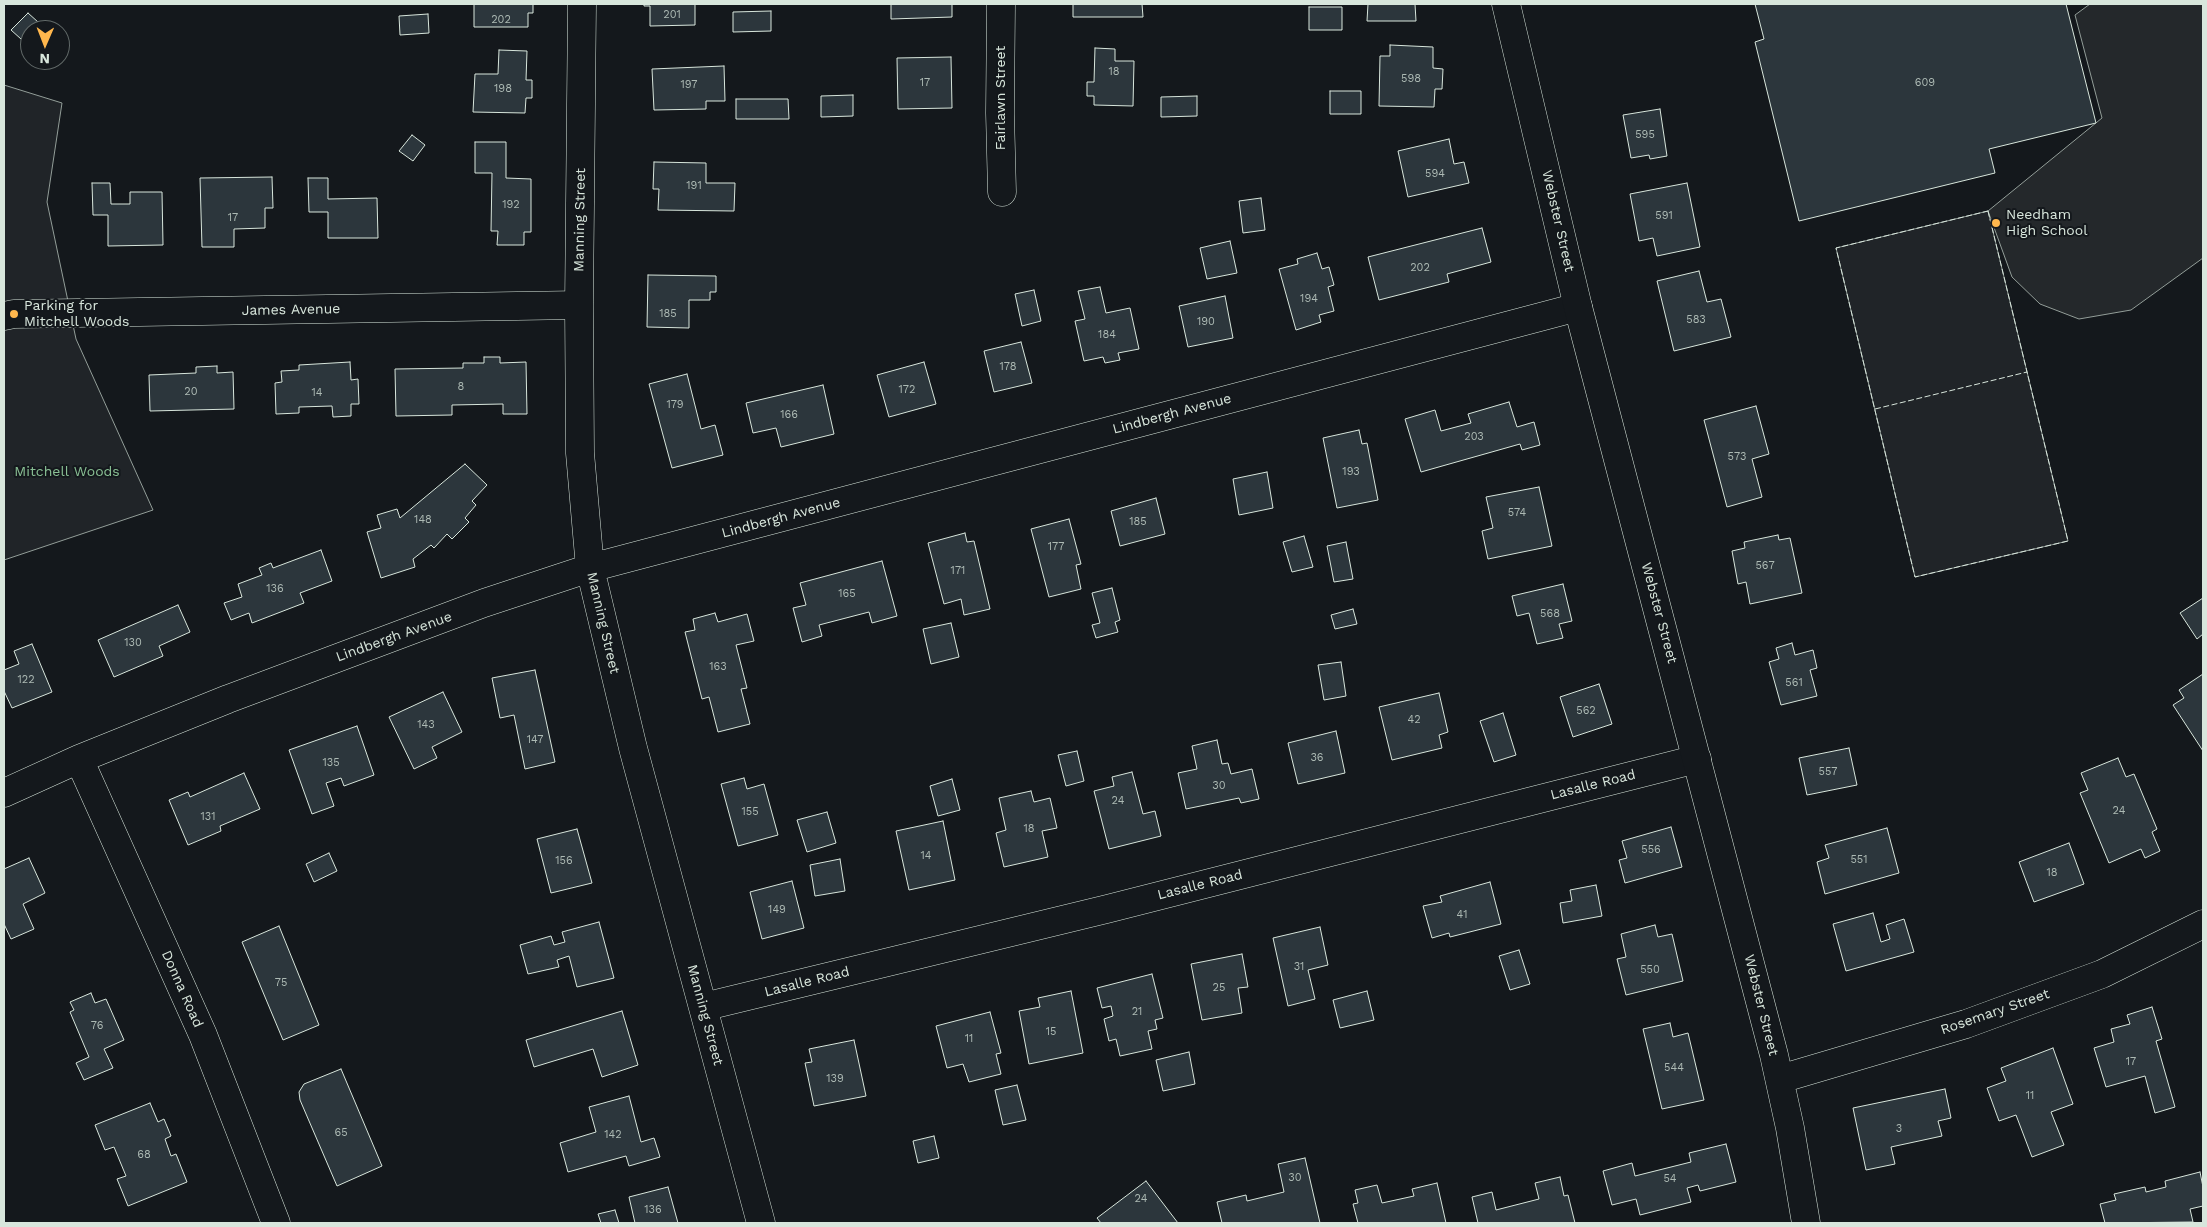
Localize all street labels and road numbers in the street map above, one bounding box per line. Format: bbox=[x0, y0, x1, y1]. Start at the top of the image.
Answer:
street label: Fairlawn Street bbox=[993, 46, 1009, 150]
street label: Manning Street bbox=[571, 168, 589, 272]
street label: Webster Street bbox=[1538, 169, 1578, 273]
street label: James Avenue bbox=[242, 301, 340, 319]
street label: Lindbergh Avenue bbox=[1111, 390, 1233, 438]
street label: Lindbergh Avenue bbox=[720, 494, 842, 542]
street label: Webster Street bbox=[1637, 561, 1681, 665]
street label: Manning Street bbox=[583, 571, 623, 675]
street label: Lindbergh Avenue bbox=[334, 608, 454, 666]
street label: Lasalle Road bbox=[1549, 766, 1637, 804]
street label: Lasalle Road bbox=[1156, 866, 1244, 904]
street label: Donna Road bbox=[158, 948, 206, 1030]
street label: Webster Street bbox=[1740, 953, 1782, 1057]
street label: Manning Street bbox=[683, 963, 727, 1067]
street label: Lasalle Road bbox=[763, 963, 851, 1001]
street label: Rosemary Street bbox=[1938, 985, 2052, 1039]

